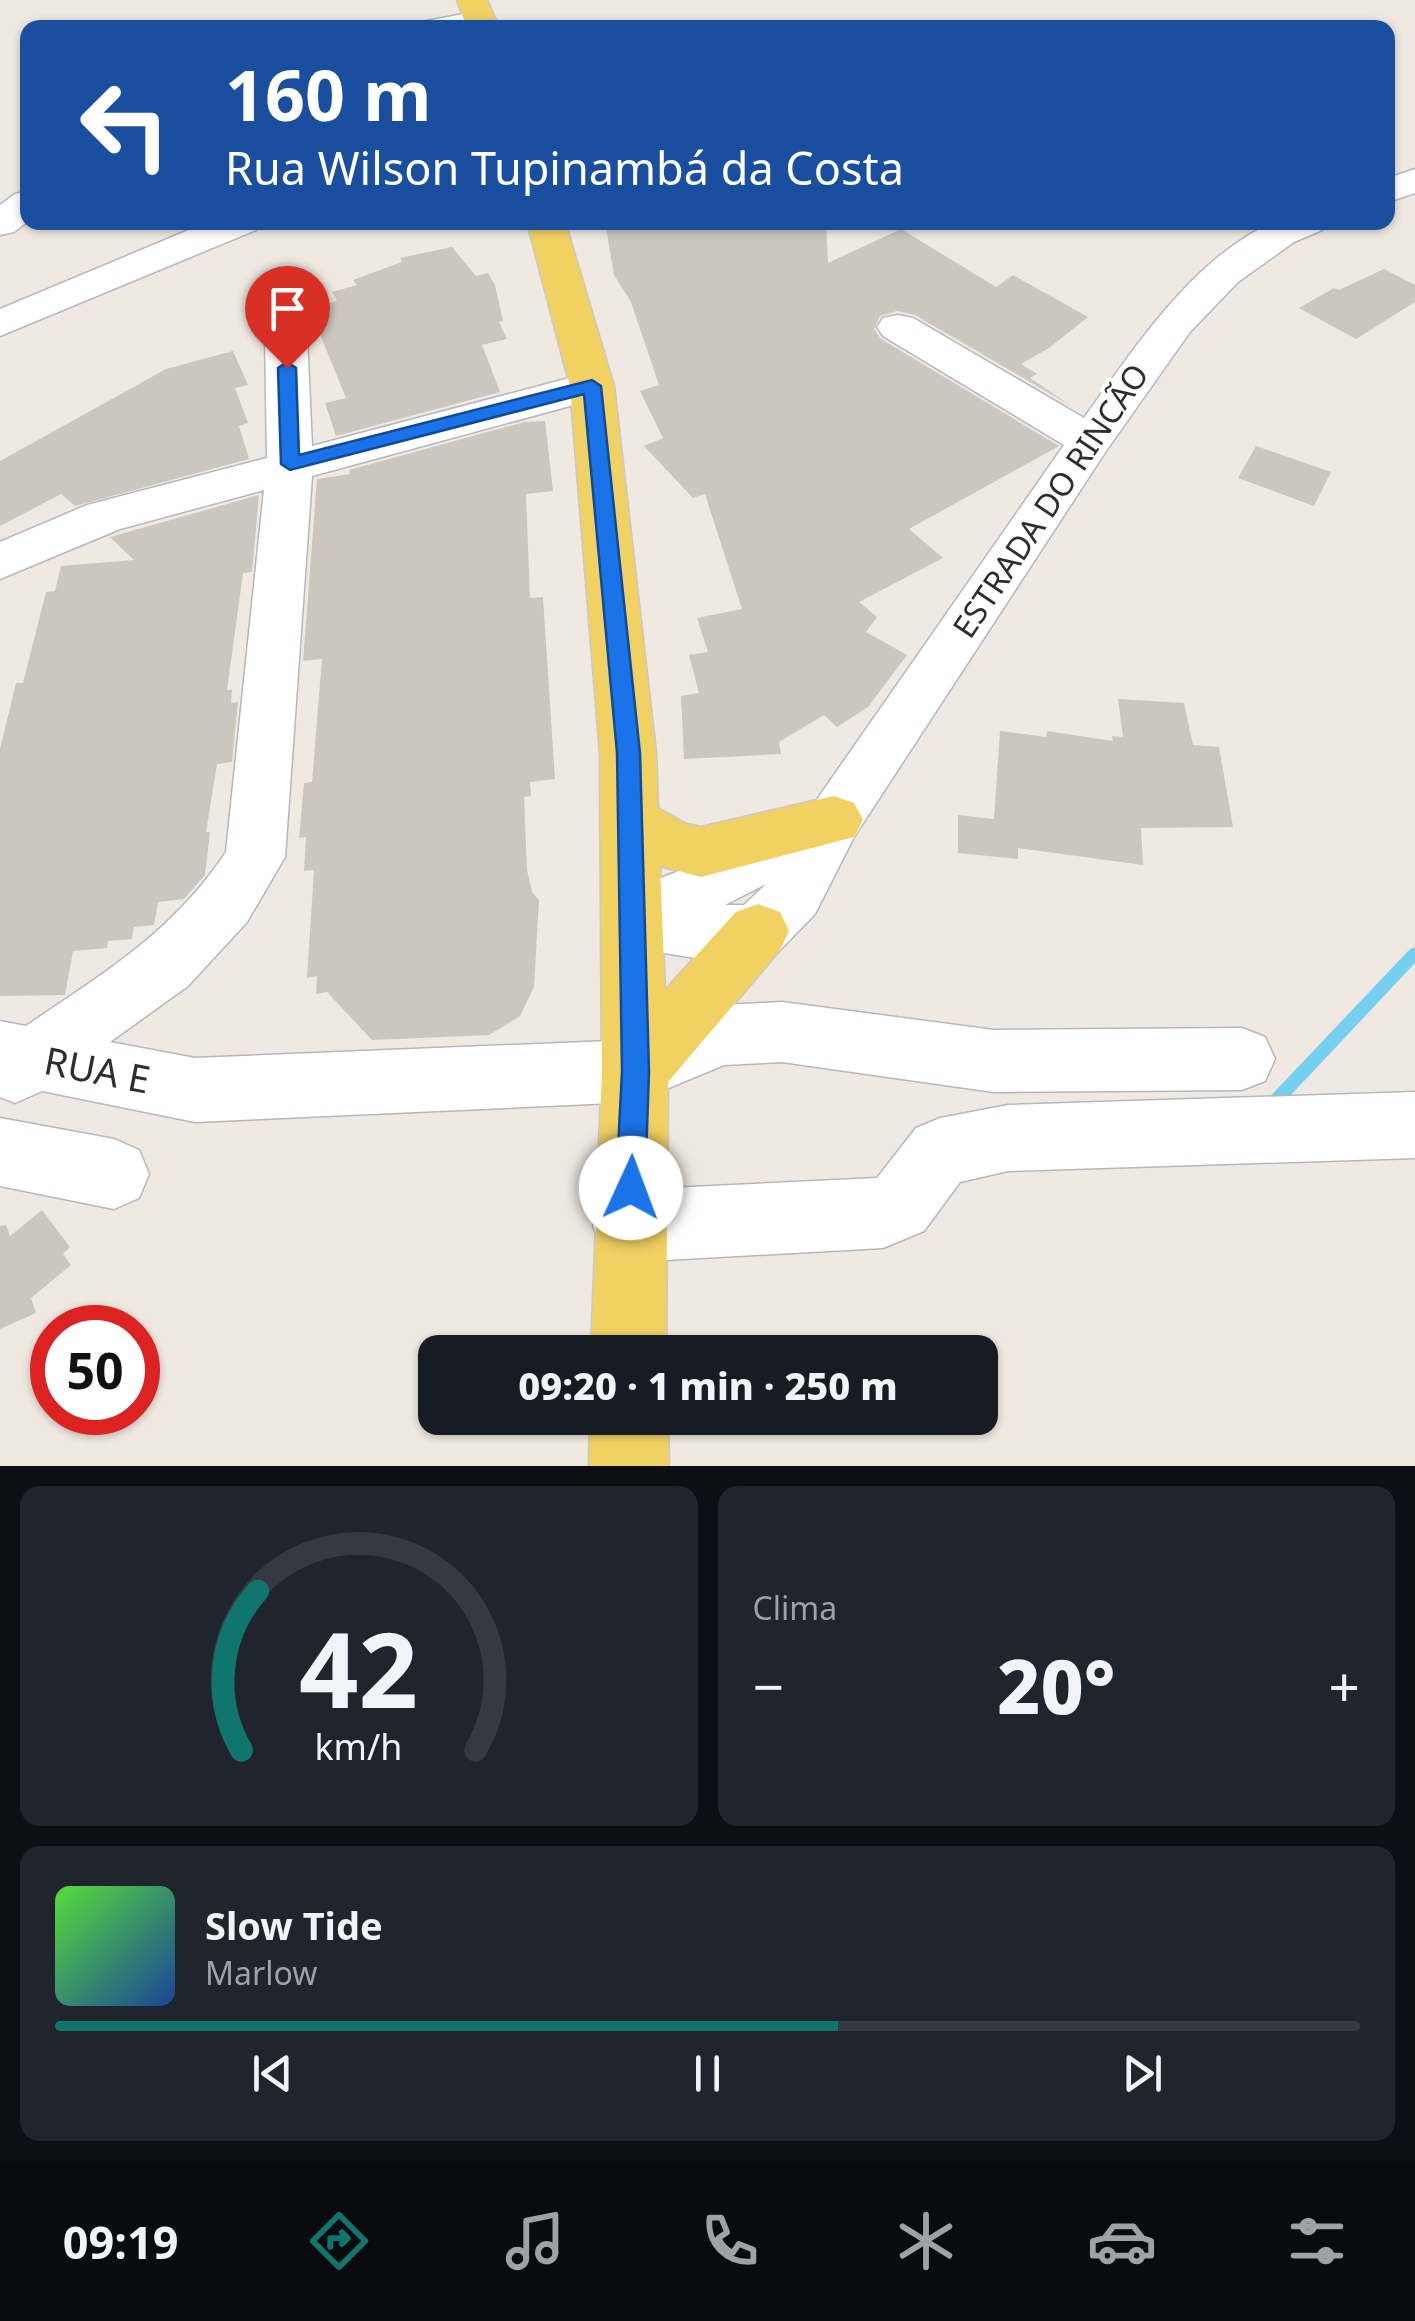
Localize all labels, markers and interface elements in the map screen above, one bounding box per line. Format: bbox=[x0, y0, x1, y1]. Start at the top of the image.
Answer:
text: 160 m bbox=[225, 46, 432, 142]
icon: left bbox=[60, 60, 190, 190]
text: Rua Wilson Tupinambá da Costa bbox=[225, 137, 904, 198]
pin bbox=[245, 266, 330, 369]
icon: arrive bbox=[260, 281, 315, 336]
street label: ESTRADA DO RINCÃO bbox=[942, 355, 1158, 646]
street label: RUA E bbox=[40, 1033, 155, 1105]
position arrow bbox=[579, 1136, 683, 1240]
speed limit sign: 50 bbox=[30, 1305, 160, 1435]
text: 09:20 · 1 min · 250 m bbox=[518, 1359, 898, 1411]
text: Clima bbox=[753, 1586, 837, 1629]
text: 42 bbox=[299, 1597, 418, 1738]
text: 20° bbox=[997, 1634, 1115, 1736]
text: − bbox=[753, 1648, 784, 1723]
text: + bbox=[1329, 1648, 1360, 1723]
text: km/h bbox=[315, 1722, 403, 1770]
text: Slow Tide bbox=[205, 1899, 383, 1951]
text: Marlow bbox=[205, 1951, 317, 1994]
icon: previous bbox=[245, 2046, 300, 2101]
icon: pause bbox=[680, 2046, 735, 2101]
icon: next bbox=[1115, 2046, 1170, 2101]
icon: directions bbox=[304, 2206, 374, 2276]
icon: music bbox=[500, 2206, 570, 2276]
icon: phone bbox=[695, 2206, 765, 2276]
icon: climate bbox=[891, 2206, 961, 2276]
icon: car bbox=[1087, 2206, 1157, 2276]
icon: filters bbox=[1282, 2206, 1352, 2276]
text: 09:19 bbox=[63, 2211, 178, 2272]

